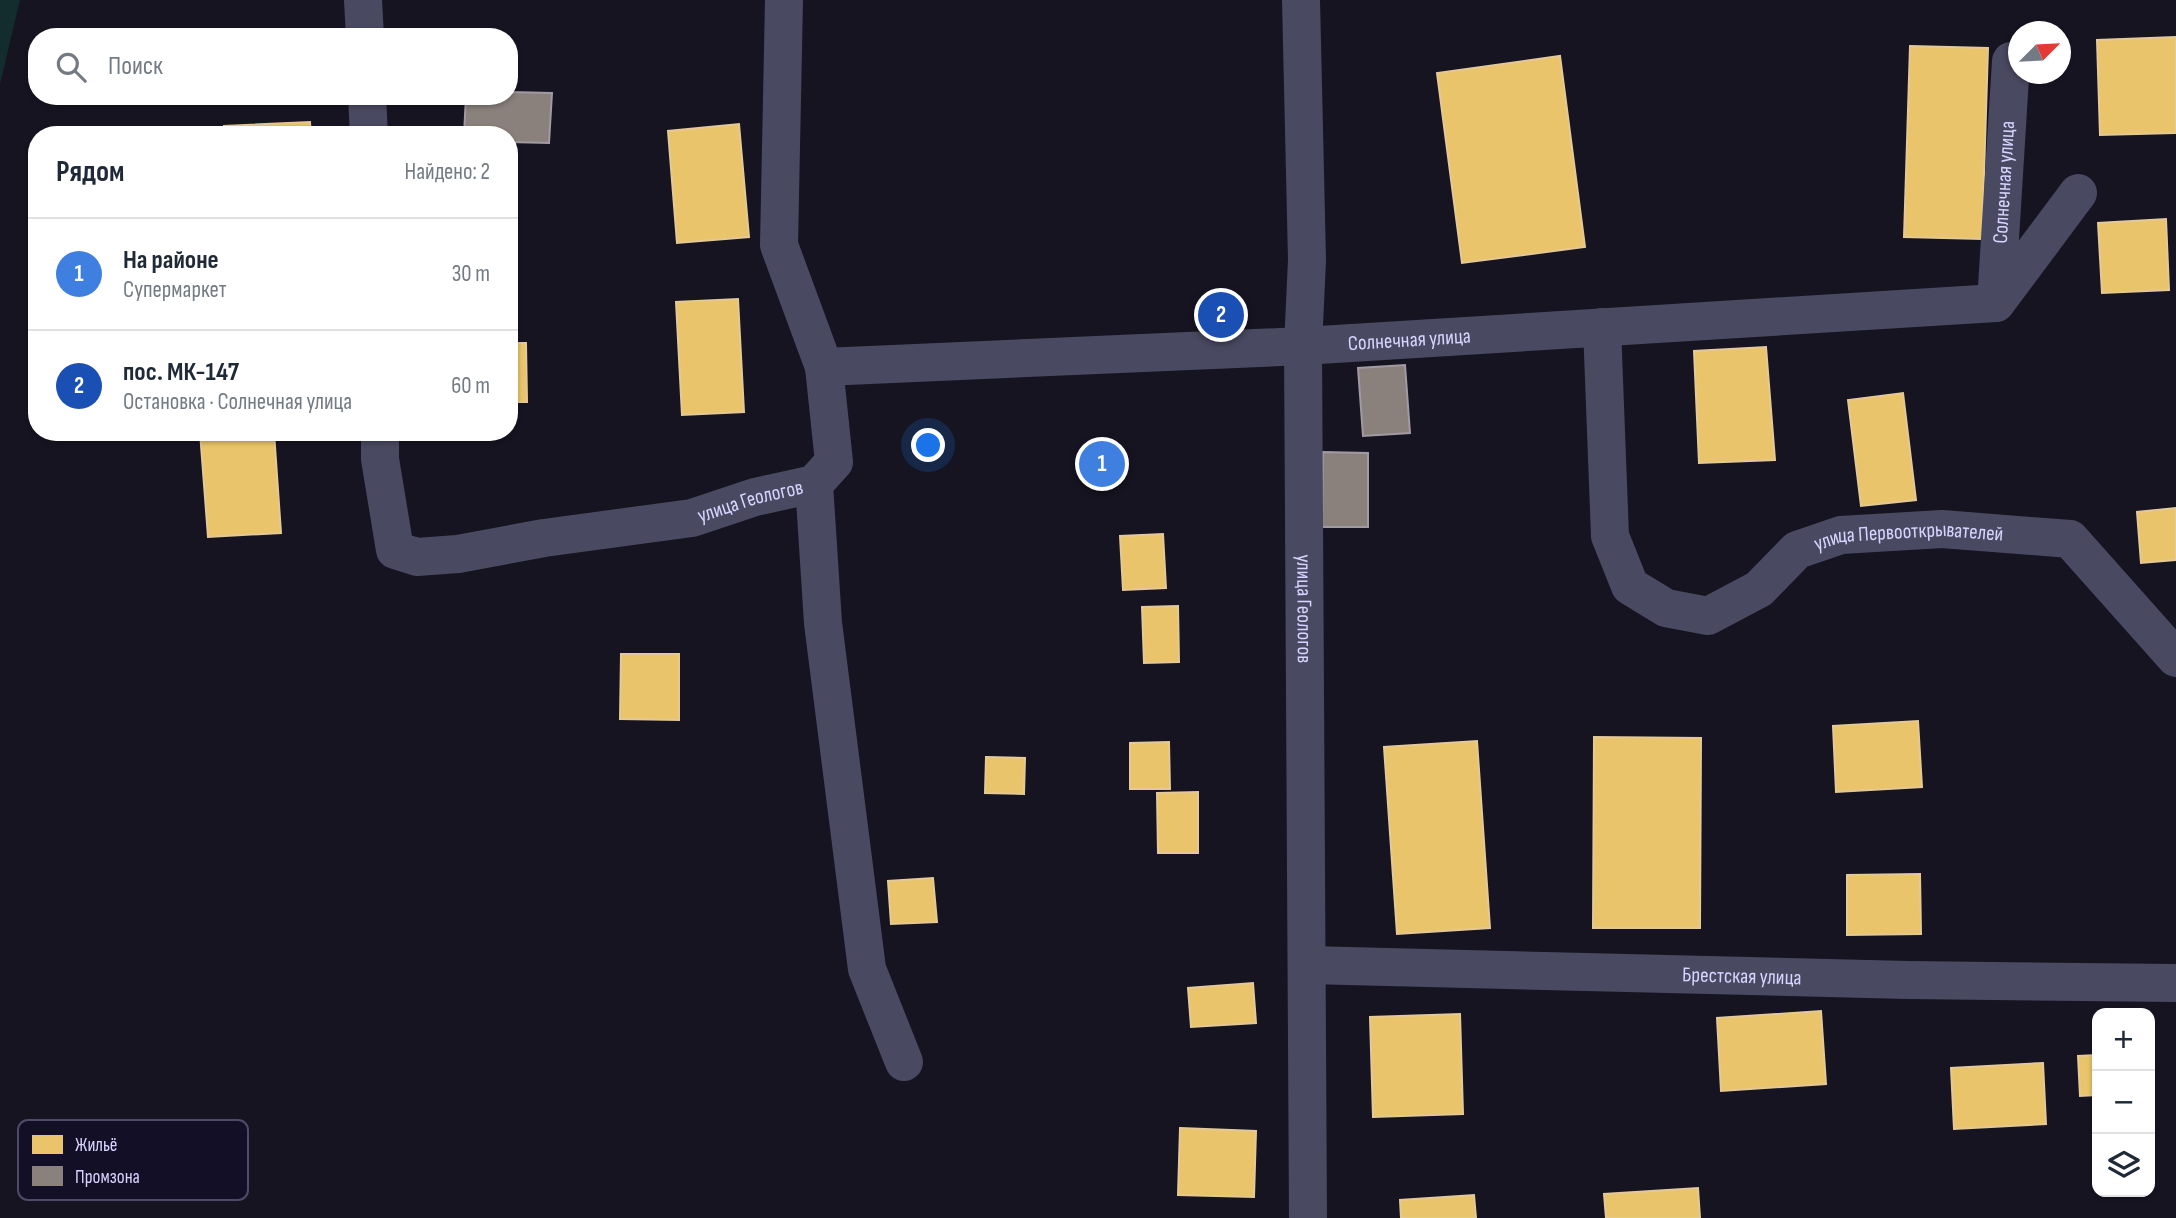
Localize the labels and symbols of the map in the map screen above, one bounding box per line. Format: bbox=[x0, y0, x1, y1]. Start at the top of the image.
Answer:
north arrow bbox=[2008, 21, 2071, 84]
street label: Солнечная улица bbox=[1987, 120, 2020, 244]
pin: 2 bbox=[1198, 289, 1244, 341]
street label: Солнечная улица bbox=[1347, 323, 1472, 356]
your location bbox=[911, 428, 945, 462]
pin: 1 bbox=[1079, 438, 1125, 490]
street label: улица Геологов bbox=[694, 474, 805, 528]
street label: улица Первооткрывателей bbox=[1811, 516, 2004, 556]
street label: улица Геологов bbox=[1292, 554, 1317, 663]
street label: Брестская улица bbox=[1682, 962, 1802, 990]
legend bbox=[18, 1120, 248, 1200]
text: Жильё bbox=[75, 1134, 118, 1157]
text: Промзона bbox=[75, 1166, 140, 1189]

